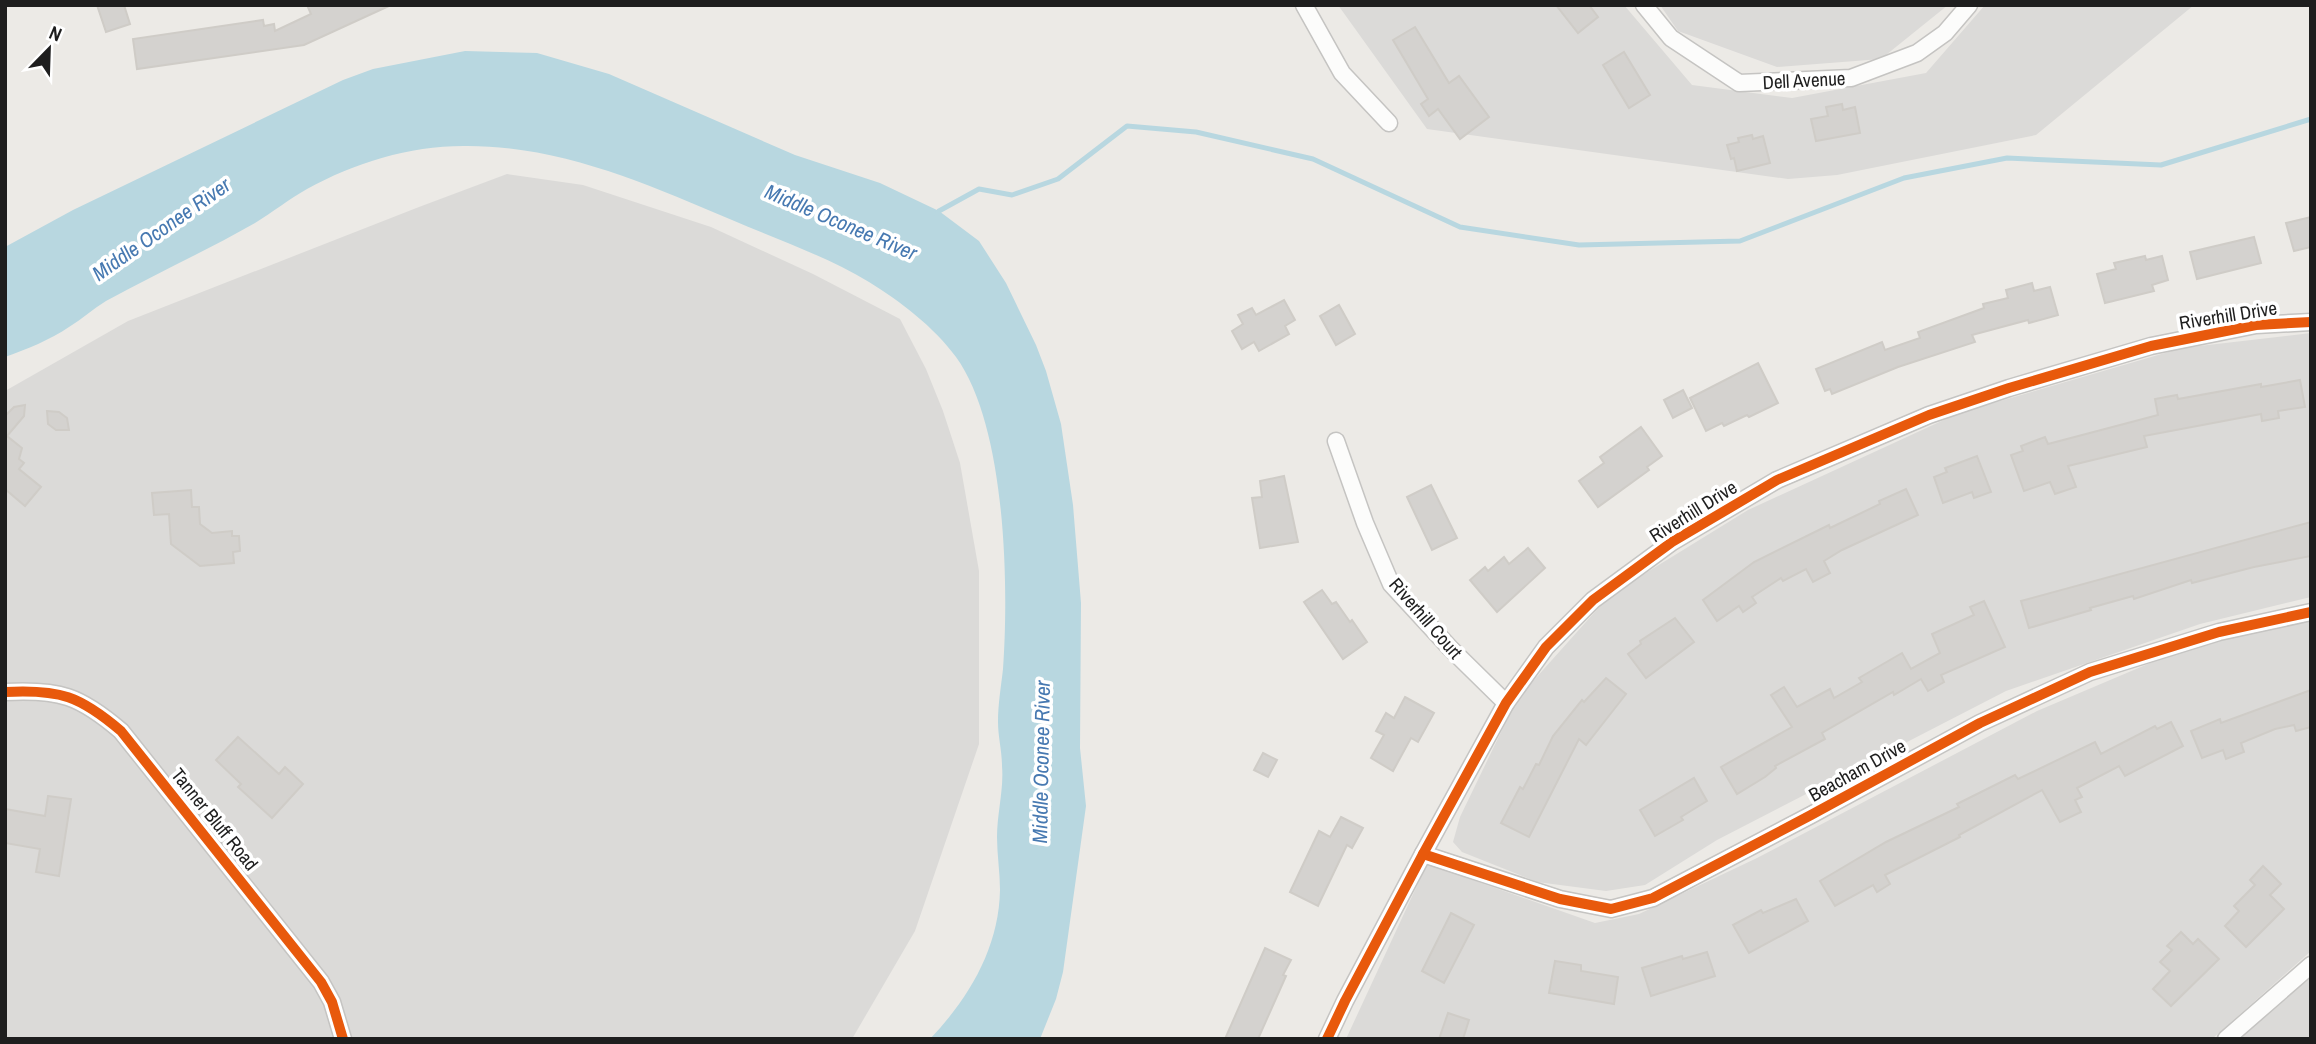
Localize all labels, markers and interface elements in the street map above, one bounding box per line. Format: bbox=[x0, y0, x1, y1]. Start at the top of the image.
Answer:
north arrow bbox=[14, 14, 84, 84]
text: N bbox=[45, 19, 66, 48]
street label: Dell Avenue bbox=[1762, 65, 1846, 95]
water label: Middle Oconee River bbox=[86, 170, 237, 288]
water label: Middle Oconee River bbox=[760, 177, 923, 268]
street label: Riverhill Drive bbox=[2177, 294, 2279, 336]
street label: Riverhill Drive bbox=[1644, 474, 1742, 548]
street label: Riverhill Court bbox=[1384, 572, 1469, 665]
water label: Middle Oconee River bbox=[1025, 679, 1057, 844]
street label: Beacham Drive bbox=[1804, 733, 1910, 807]
street label: Tanner Bluff Road bbox=[166, 762, 264, 876]

